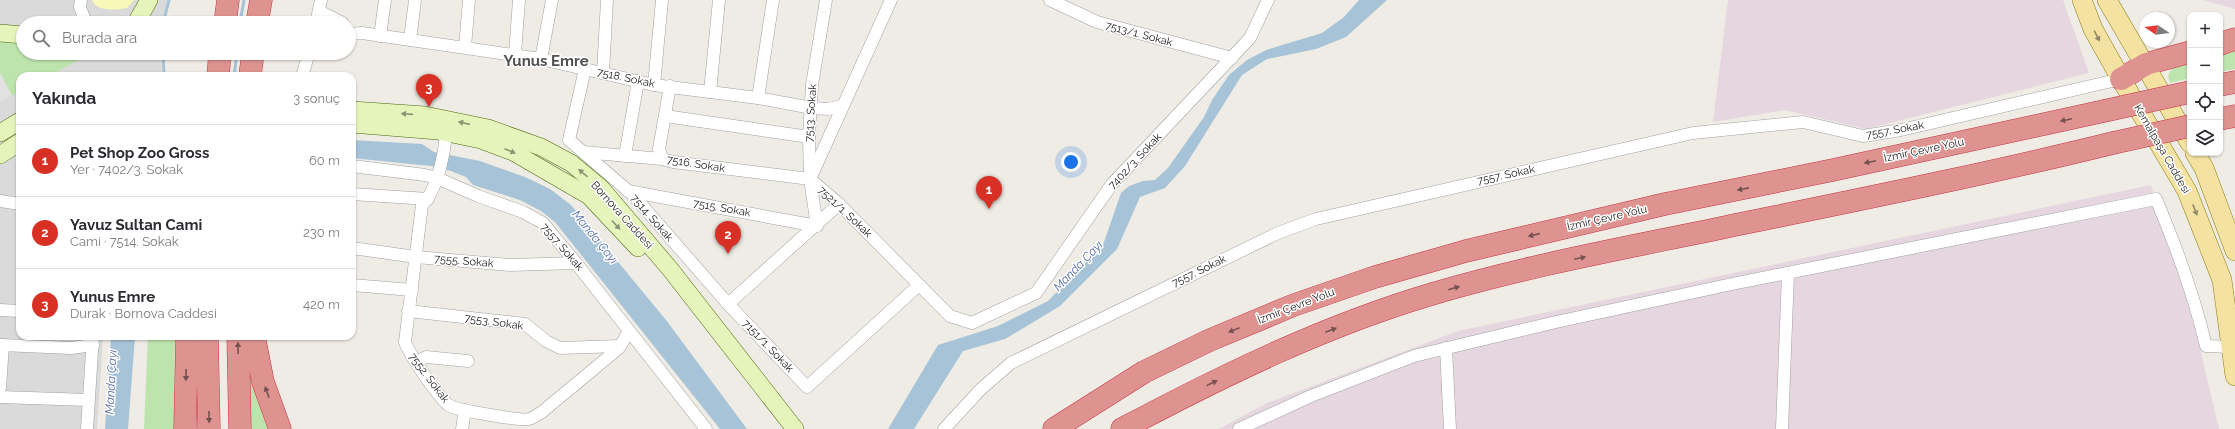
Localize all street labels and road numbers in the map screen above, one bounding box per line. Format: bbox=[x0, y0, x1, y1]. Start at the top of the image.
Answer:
street label: 7513/1. Sokak bbox=[1104, 19, 1174, 49]
street label: 7518. Sokak bbox=[596, 66, 656, 90]
street label: 7513. Sokak bbox=[802, 83, 820, 142]
street label: Kemalpaşa Caddesi bbox=[2131, 102, 2193, 196]
street label: 7557. Sokak bbox=[1865, 118, 1925, 141]
street label: 7402/3. Sokak bbox=[1106, 130, 1164, 192]
street label: İzmir Çevre Yolu bbox=[1883, 135, 1965, 165]
street label: 7516. Sokak bbox=[666, 153, 726, 175]
street label: 7557. Sokak bbox=[1476, 163, 1536, 187]
street label: Bornova Caddesi bbox=[588, 179, 656, 251]
street label: 7521/1. Sokak bbox=[815, 184, 875, 240]
street label: 7514. Sokak bbox=[628, 192, 676, 244]
street label: 7515. Sokak bbox=[692, 197, 752, 219]
street label: İzmir Çevre Yolu bbox=[1566, 202, 1648, 234]
street label: 7557. Sokak bbox=[538, 221, 586, 273]
street label: 7555. Sokak bbox=[434, 252, 494, 270]
street label: 7557. Sokak bbox=[1170, 252, 1228, 290]
street label: İzmir Çevre Yolu bbox=[1256, 285, 1336, 327]
street label: 7553. Sokak bbox=[464, 311, 524, 333]
street label: 7151/1. Sokak bbox=[740, 317, 796, 375]
street label: 7552. Sokak bbox=[406, 350, 452, 406]

